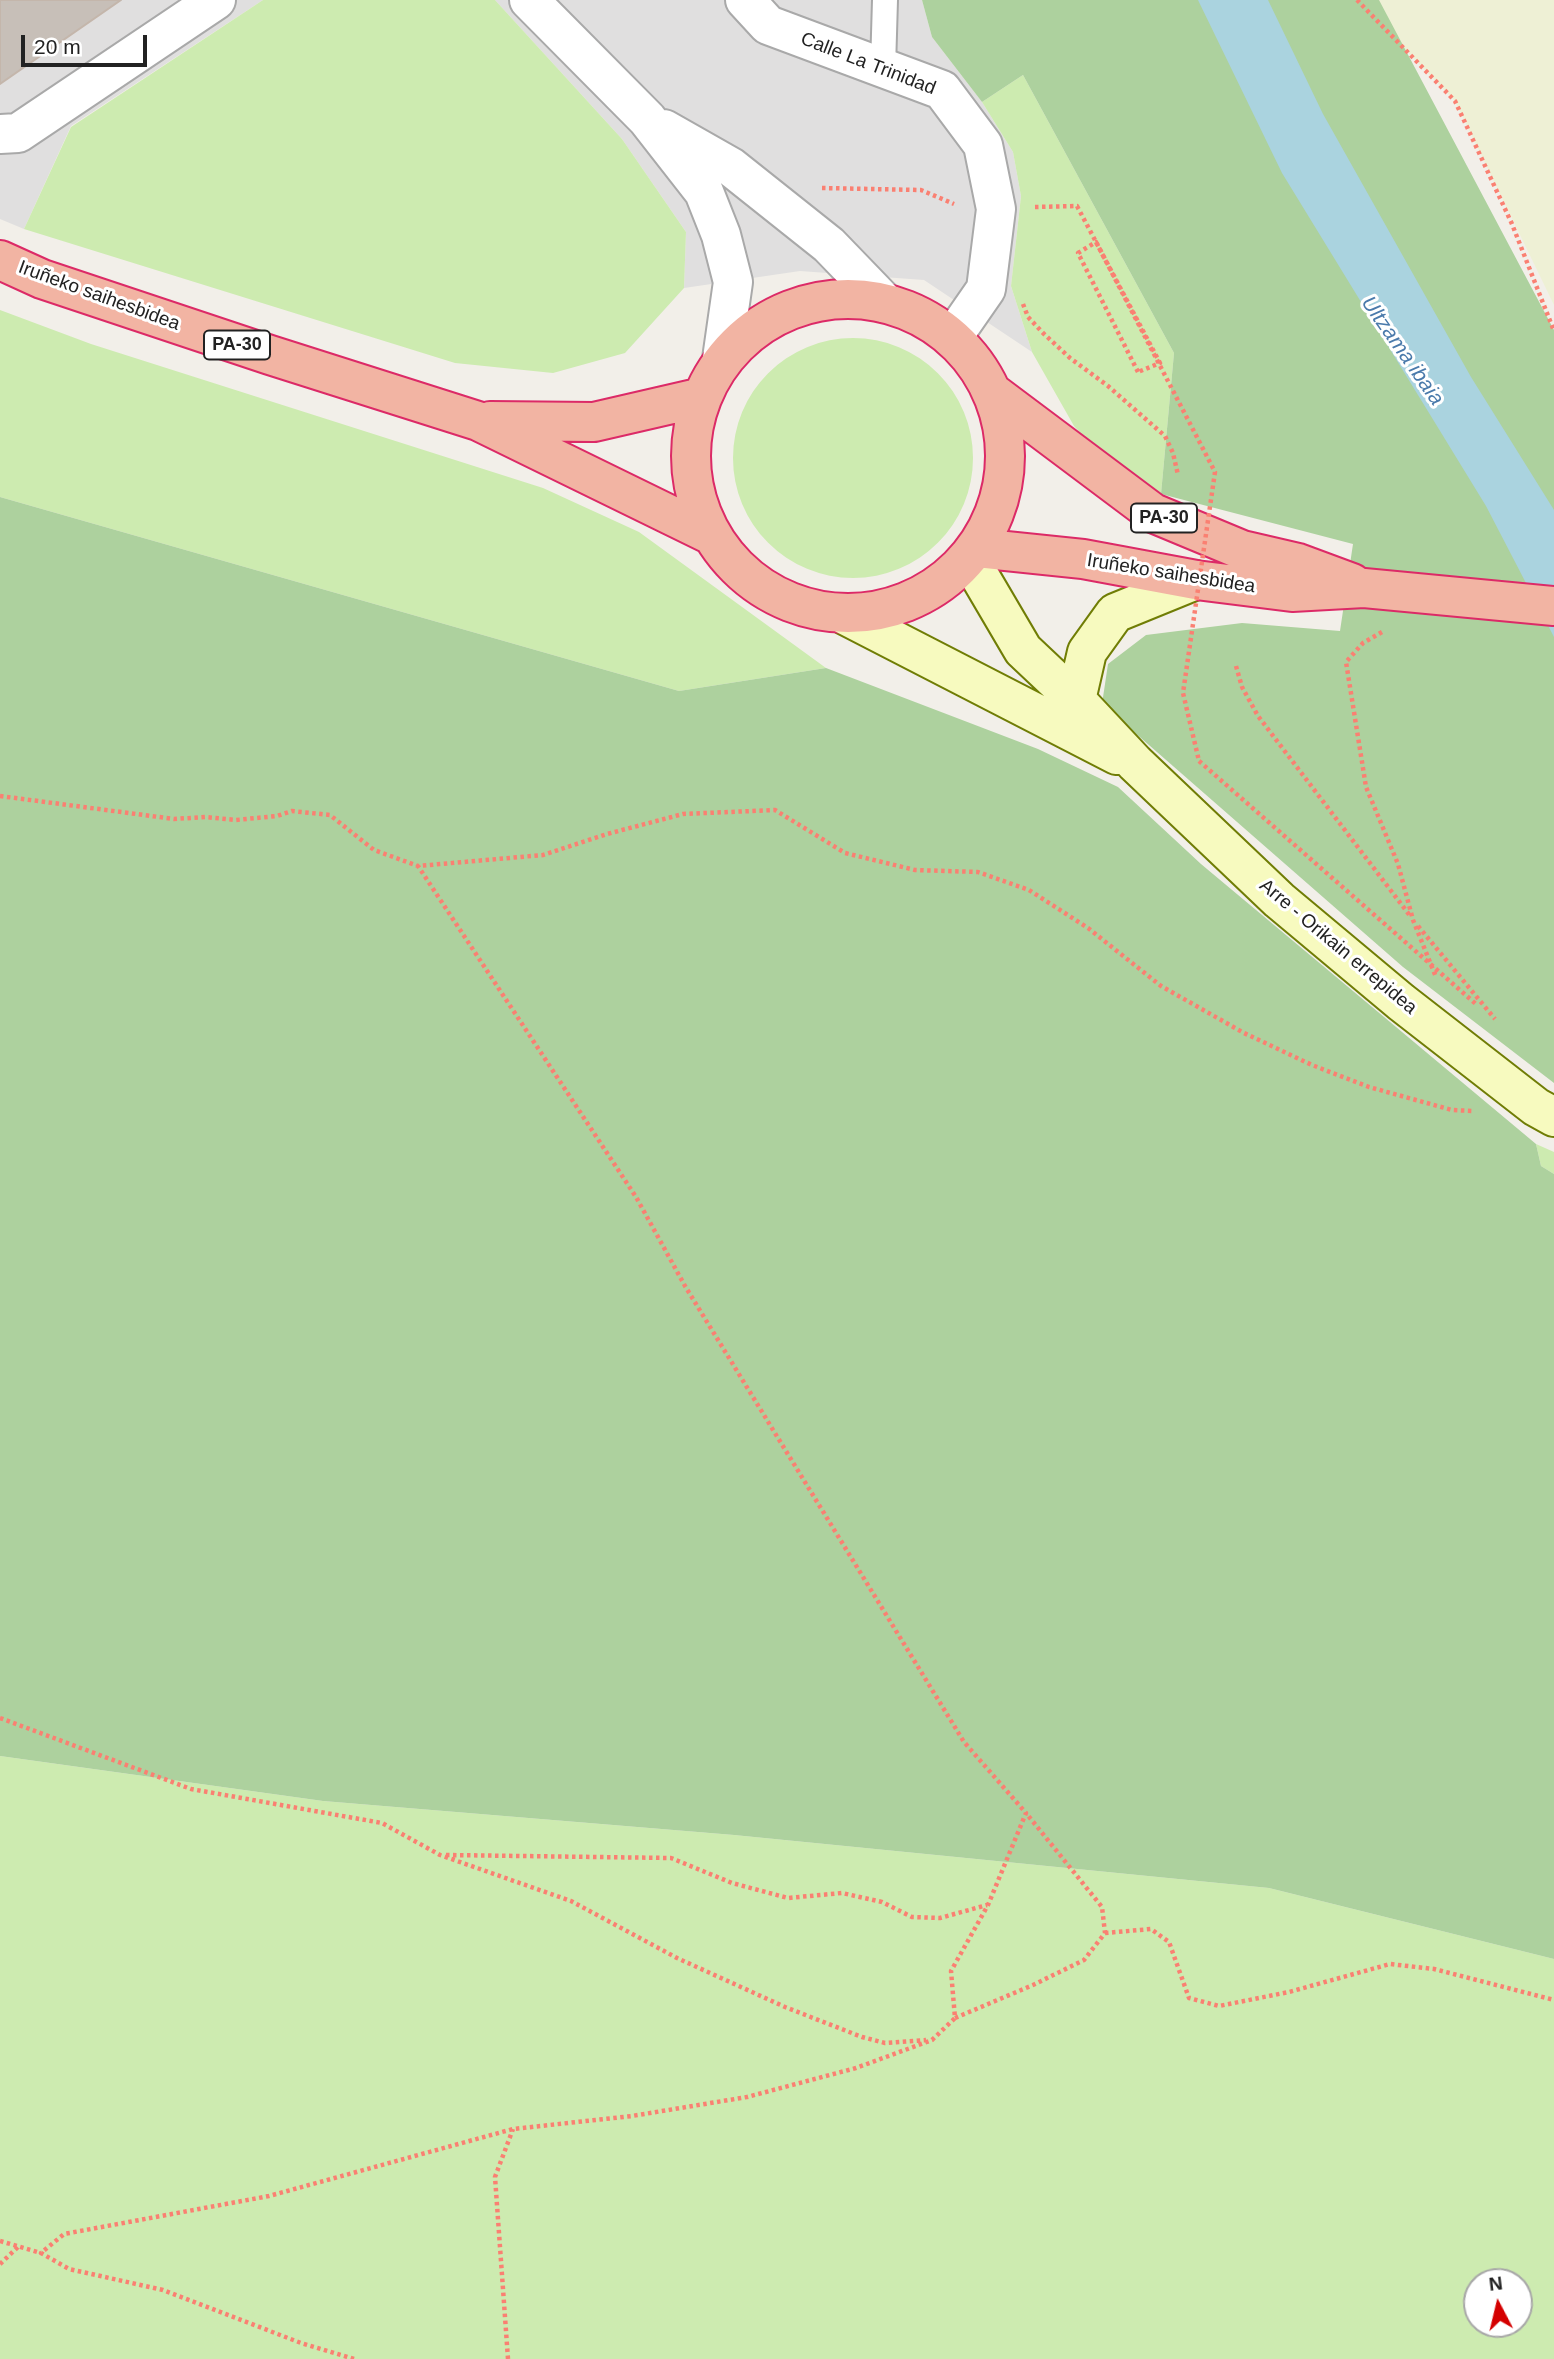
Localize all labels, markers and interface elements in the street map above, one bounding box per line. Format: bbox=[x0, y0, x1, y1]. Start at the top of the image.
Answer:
scale bar bbox=[24, 21, 150, 65]
street label: Calle La Trinidad bbox=[797, 28, 939, 100]
text: 20 m bbox=[34, 35, 81, 58]
street label: Iruñeko saihesbidea bbox=[15, 256, 183, 336]
water label: Ultzama ibaia bbox=[1355, 292, 1449, 410]
road number: PA-30 bbox=[204, 330, 270, 360]
road number: PA-30 bbox=[1131, 504, 1197, 532]
street label: Iruñeko saihesbidea bbox=[1085, 549, 1257, 599]
street label: Arre - Orikain errepidea bbox=[1255, 874, 1421, 1020]
north arrow bbox=[1463, 2268, 1533, 2338]
text: N bbox=[1488, 2272, 1504, 2295]

